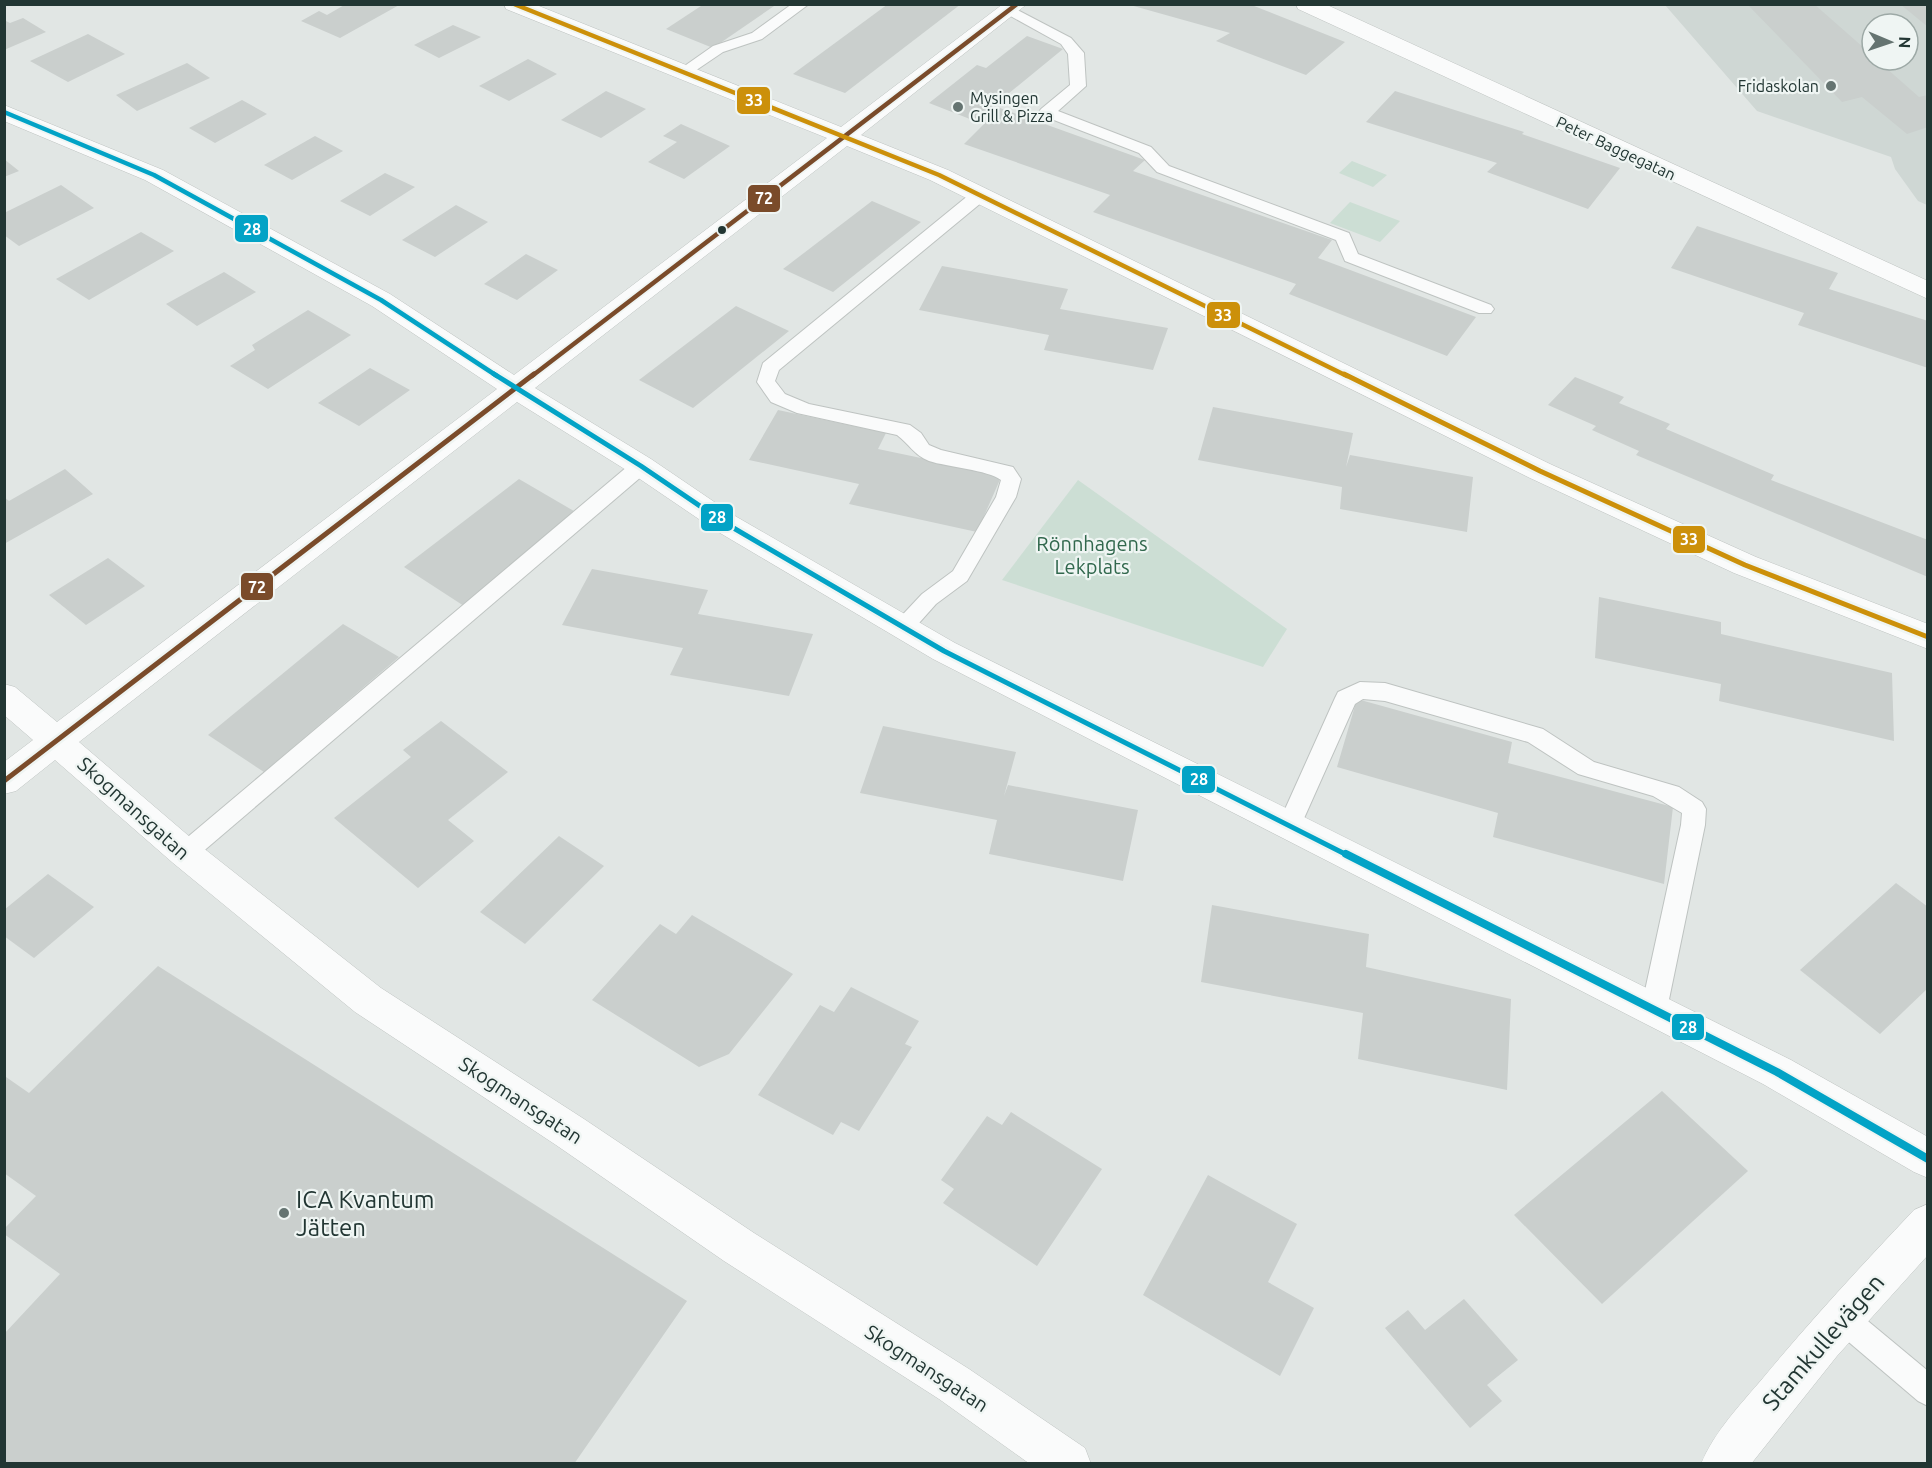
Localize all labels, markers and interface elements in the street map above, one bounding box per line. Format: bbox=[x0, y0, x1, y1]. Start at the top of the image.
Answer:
north arrow bbox=[1860, 12, 1920, 72]
text: N bbox=[1896, 36, 1914, 49]
place label: Fridaskolan bbox=[1738, 77, 1819, 95]
marker: Fridaskolan bbox=[1824, 79, 1838, 93]
line badge: 33 bbox=[736, 86, 771, 115]
place label: Mysingen Grill & Pizza bbox=[970, 89, 1053, 125]
text: 33 bbox=[745, 91, 763, 109]
marker: Mysingen Grill & Pizza bbox=[951, 100, 965, 114]
street label: Peter Baggegatan bbox=[1553, 112, 1679, 184]
line badge: 72 bbox=[747, 184, 781, 213]
text: 72 bbox=[755, 189, 773, 207]
line badge: 28 bbox=[234, 214, 269, 243]
text: 28 bbox=[243, 220, 261, 238]
unlabelled marker bbox=[716, 224, 728, 236]
line badge: 33 bbox=[1206, 301, 1241, 329]
text: 33 bbox=[1214, 306, 1232, 324]
line badge: 28 bbox=[700, 503, 734, 532]
text: 28 bbox=[708, 508, 726, 526]
line badge: 33 bbox=[1672, 525, 1706, 554]
text: 33 bbox=[1680, 530, 1698, 548]
park label: Rönnhagens Lekplats bbox=[1036, 532, 1148, 578]
line badge: 72 bbox=[240, 572, 274, 601]
text: 72 bbox=[248, 578, 266, 596]
street label: Skogmansgatan bbox=[73, 752, 195, 864]
line badge: 28 bbox=[1181, 765, 1216, 794]
text: 28 bbox=[1190, 770, 1208, 788]
line badge: 28 bbox=[1671, 1013, 1705, 1041]
text: 28 bbox=[1679, 1018, 1697, 1036]
street label: Skogmansgatan bbox=[455, 1052, 587, 1148]
place label: ICA Kvantum Jätten bbox=[296, 1186, 435, 1241]
marker: ICA Kvantum Jätten bbox=[277, 1206, 291, 1220]
street label: Stamkullevägen bbox=[1757, 1268, 1889, 1416]
street label: Skogmansgatan bbox=[861, 1320, 993, 1416]

